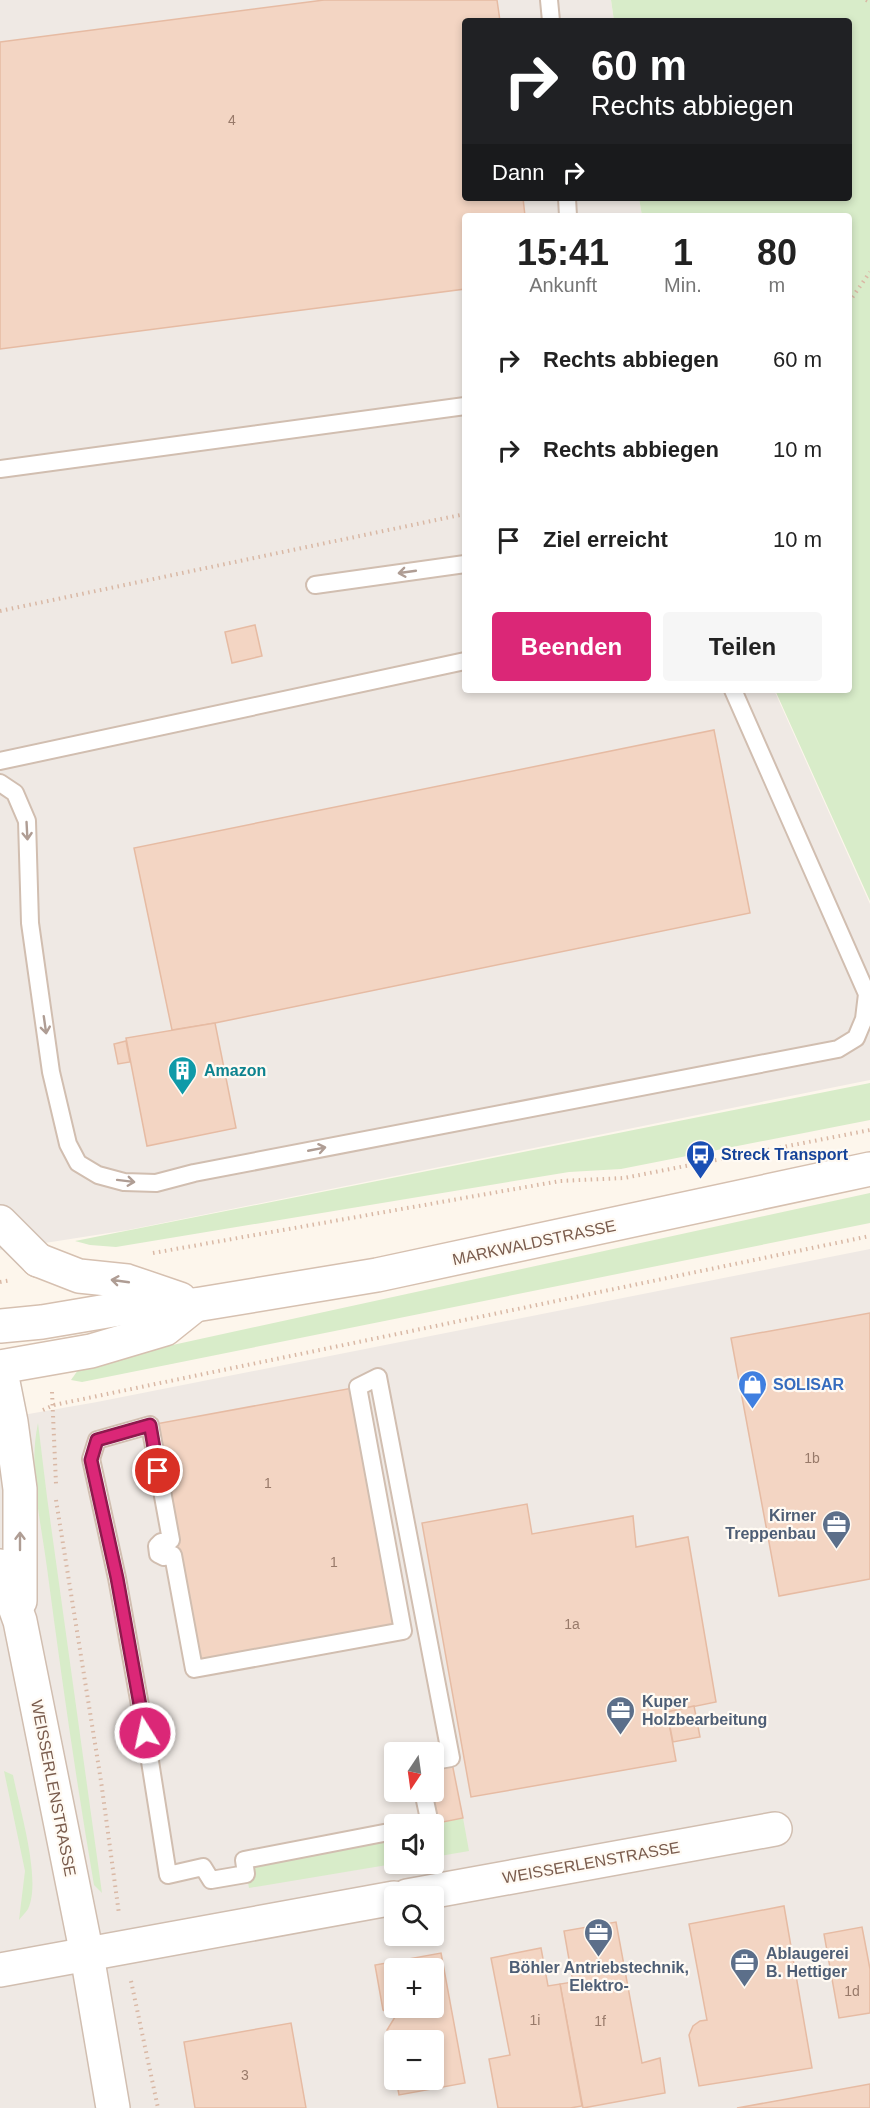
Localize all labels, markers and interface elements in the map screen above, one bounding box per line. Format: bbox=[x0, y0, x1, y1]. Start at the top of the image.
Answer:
icon: right bbox=[492, 42, 570, 120]
text: 60 m bbox=[591, 42, 687, 89]
text: Rechts abbiegen bbox=[591, 91, 794, 121]
house number: 4 bbox=[228, 112, 236, 128]
icon: right bbox=[557, 156, 590, 189]
text: Dann bbox=[492, 160, 545, 185]
text: 15:41 bbox=[517, 232, 609, 273]
text: 1 bbox=[673, 232, 693, 273]
text: 80 bbox=[757, 232, 797, 273]
text: Ankunft bbox=[529, 274, 597, 296]
text: Min. bbox=[664, 274, 702, 296]
text: m bbox=[769, 274, 785, 296]
icon: right bbox=[492, 344, 525, 377]
text: Rechts abbiegen bbox=[543, 347, 719, 372]
text: 60 m bbox=[773, 347, 822, 372]
icon: right bbox=[492, 434, 525, 467]
text: Rechts abbiegen bbox=[543, 437, 719, 462]
text: 10 m bbox=[773, 437, 822, 462]
icon: arrive bbox=[492, 524, 525, 557]
text: Ziel erreicht bbox=[543, 527, 668, 552]
text: 10 m bbox=[773, 527, 822, 552]
one-way arrow bbox=[398, 567, 417, 578]
button: Beenden bbox=[492, 612, 651, 681]
button: Teilen bbox=[663, 612, 822, 681]
one-way arrow bbox=[22, 821, 33, 840]
one-way arrow bbox=[40, 1014, 51, 1034]
building icon: Amazon bbox=[167, 1054, 199, 1096]
place label: Amazon bbox=[204, 1062, 266, 1079]
bus stop icon: Streck Transport bbox=[684, 1138, 716, 1180]
one-way arrow bbox=[307, 1143, 327, 1154]
place label: Streck Transport bbox=[721, 1146, 849, 1163]
one-way arrow bbox=[116, 1176, 135, 1187]
street label: MARKWALDSTRASSE bbox=[451, 1217, 617, 1268]
one-way arrow bbox=[110, 1275, 130, 1286]
shop icon: SOLISAR bbox=[736, 1368, 768, 1410]
place label: SOLISAR bbox=[773, 1376, 845, 1393]
pin bbox=[132, 1445, 183, 1496]
house number: 1b bbox=[804, 1450, 820, 1466]
icon: arrive bbox=[141, 1454, 174, 1487]
house number: 1 bbox=[264, 1475, 272, 1491]
place label: Kirner Treppenbau bbox=[725, 1507, 816, 1542]
office icon: Kirner Treppenbau bbox=[821, 1508, 853, 1550]
one-way arrow bbox=[14, 1532, 26, 1552]
house number: 1 bbox=[330, 1554, 338, 1570]
house number: 1a bbox=[564, 1616, 580, 1632]
place label: Kuper Holzbearbeitung bbox=[642, 1693, 767, 1728]
office icon: Kuper Holzbearbeitung bbox=[605, 1694, 637, 1736]
street label: WEISSERLENSTRASSE bbox=[28, 1698, 79, 1878]
position arrow bbox=[113, 1701, 177, 1765]
north arrow bbox=[384, 1742, 444, 1802]
map controls bbox=[384, 1742, 444, 2090]
button: sound bbox=[384, 1814, 444, 1874]
street label: WEISSERLENSTRASSE bbox=[501, 1839, 681, 1886]
button: search bbox=[384, 1886, 444, 1946]
office icon: Böhler Antriebstechnik, Elektro- bbox=[583, 1916, 615, 1958]
place label: Ablaugerei B. Hettiger bbox=[766, 1945, 849, 1980]
office icon: Ablaugerei B. Hettiger bbox=[729, 1946, 761, 1988]
button: + bbox=[384, 1958, 444, 2018]
place label: Böhler Antriebstechnik, Elektro- bbox=[509, 1959, 689, 1994]
house number: 1d bbox=[844, 1983, 860, 1999]
house number: 1i bbox=[530, 2012, 540, 2028]
house number: 1f bbox=[594, 2013, 606, 2029]
button: − bbox=[384, 2030, 444, 2090]
house number: 3 bbox=[241, 2067, 249, 2083]

